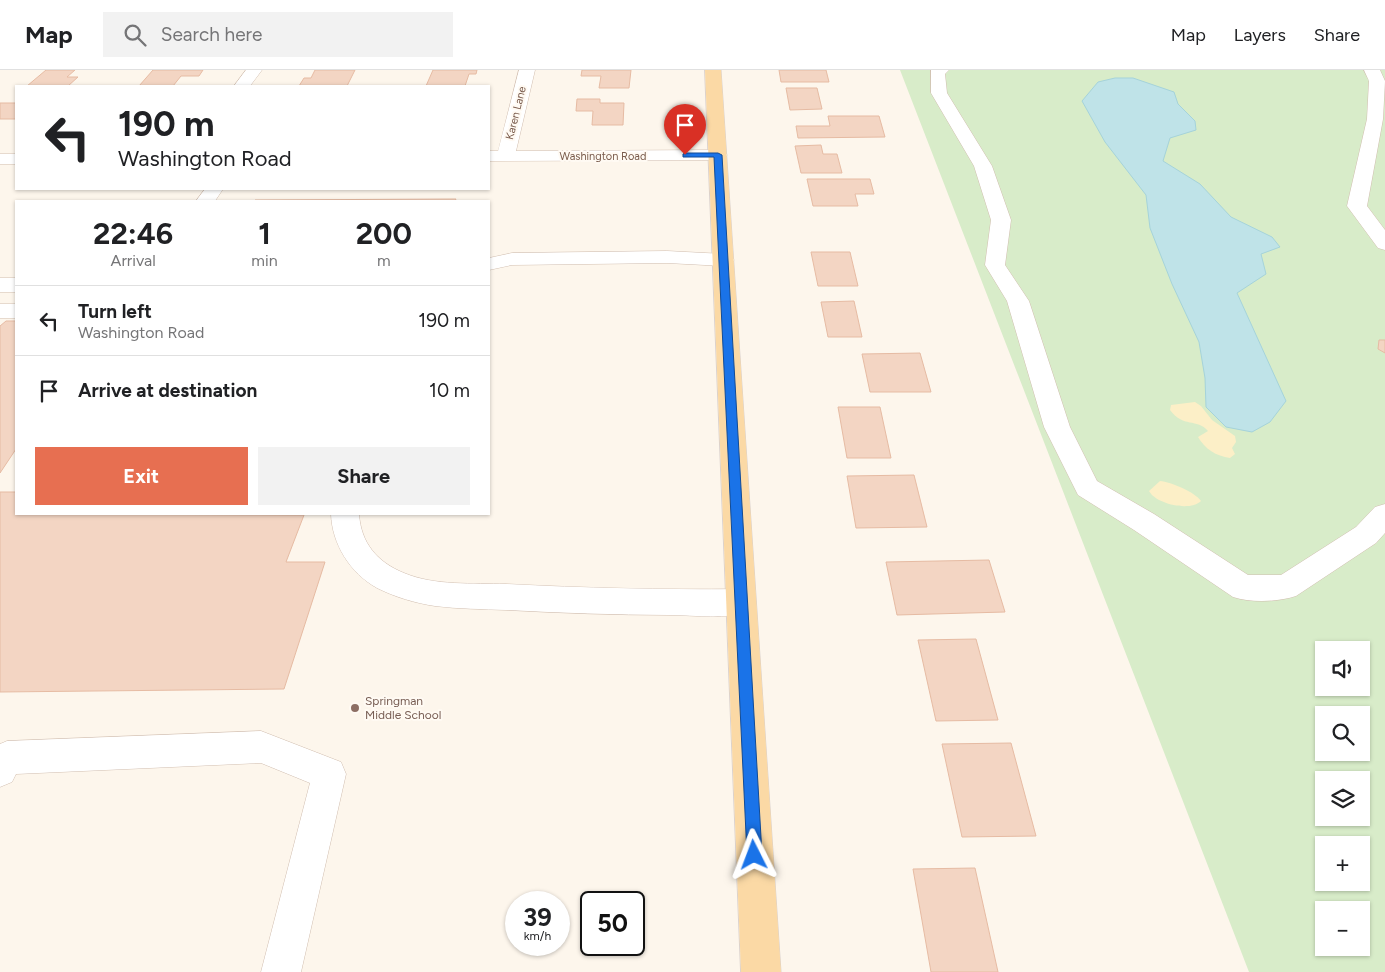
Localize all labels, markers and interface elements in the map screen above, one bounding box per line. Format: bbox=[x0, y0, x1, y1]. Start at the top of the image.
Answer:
search box bbox=[103, 12, 453, 57]
text: Map bbox=[25, 20, 73, 49]
icon: search bbox=[121, 21, 149, 49]
text: Search here bbox=[161, 23, 262, 46]
text: Map bbox=[1171, 24, 1206, 46]
text: Layers bbox=[1234, 24, 1286, 46]
text: Share bbox=[1314, 24, 1360, 46]
street label: Karen Lane bbox=[503, 85, 529, 141]
text: 190 m bbox=[118, 103, 215, 145]
pin bbox=[664, 104, 706, 155]
icon: left bbox=[35, 105, 100, 170]
icon: arrive bbox=[671, 111, 699, 139]
text: Washington Road bbox=[118, 145, 292, 172]
street label: Washington Road bbox=[560, 150, 646, 163]
text: 22:46 bbox=[93, 215, 173, 252]
text: 1 bbox=[258, 215, 271, 252]
text: 200 bbox=[356, 215, 412, 252]
text: Arrival bbox=[111, 251, 156, 270]
text: min bbox=[251, 251, 278, 270]
text: m bbox=[377, 251, 391, 270]
text: Turn left bbox=[78, 300, 152, 323]
icon: left bbox=[35, 307, 63, 335]
text: 190 m bbox=[418, 309, 470, 332]
text: Washington Road bbox=[78, 323, 204, 342]
icon: arrive bbox=[35, 377, 63, 405]
text: Arrive at destination bbox=[78, 379, 257, 402]
text: 10 m bbox=[429, 379, 470, 402]
button: Exit bbox=[35, 447, 248, 505]
button: Share bbox=[258, 447, 470, 505]
map controls bbox=[1315, 641, 1370, 956]
button: sound bbox=[1315, 641, 1370, 696]
place label: Springman Middle School bbox=[365, 694, 441, 722]
marker: Springman Middle School bbox=[349, 702, 361, 714]
button: search bbox=[1315, 706, 1370, 761]
button: layers bbox=[1315, 771, 1370, 826]
position arrow bbox=[727, 828, 779, 880]
button: + bbox=[1315, 836, 1370, 891]
speed limit sign: 50 bbox=[580, 891, 645, 956]
button: − bbox=[1315, 901, 1370, 956]
text: 39 bbox=[523, 902, 552, 932]
text: km/h bbox=[524, 929, 551, 943]

